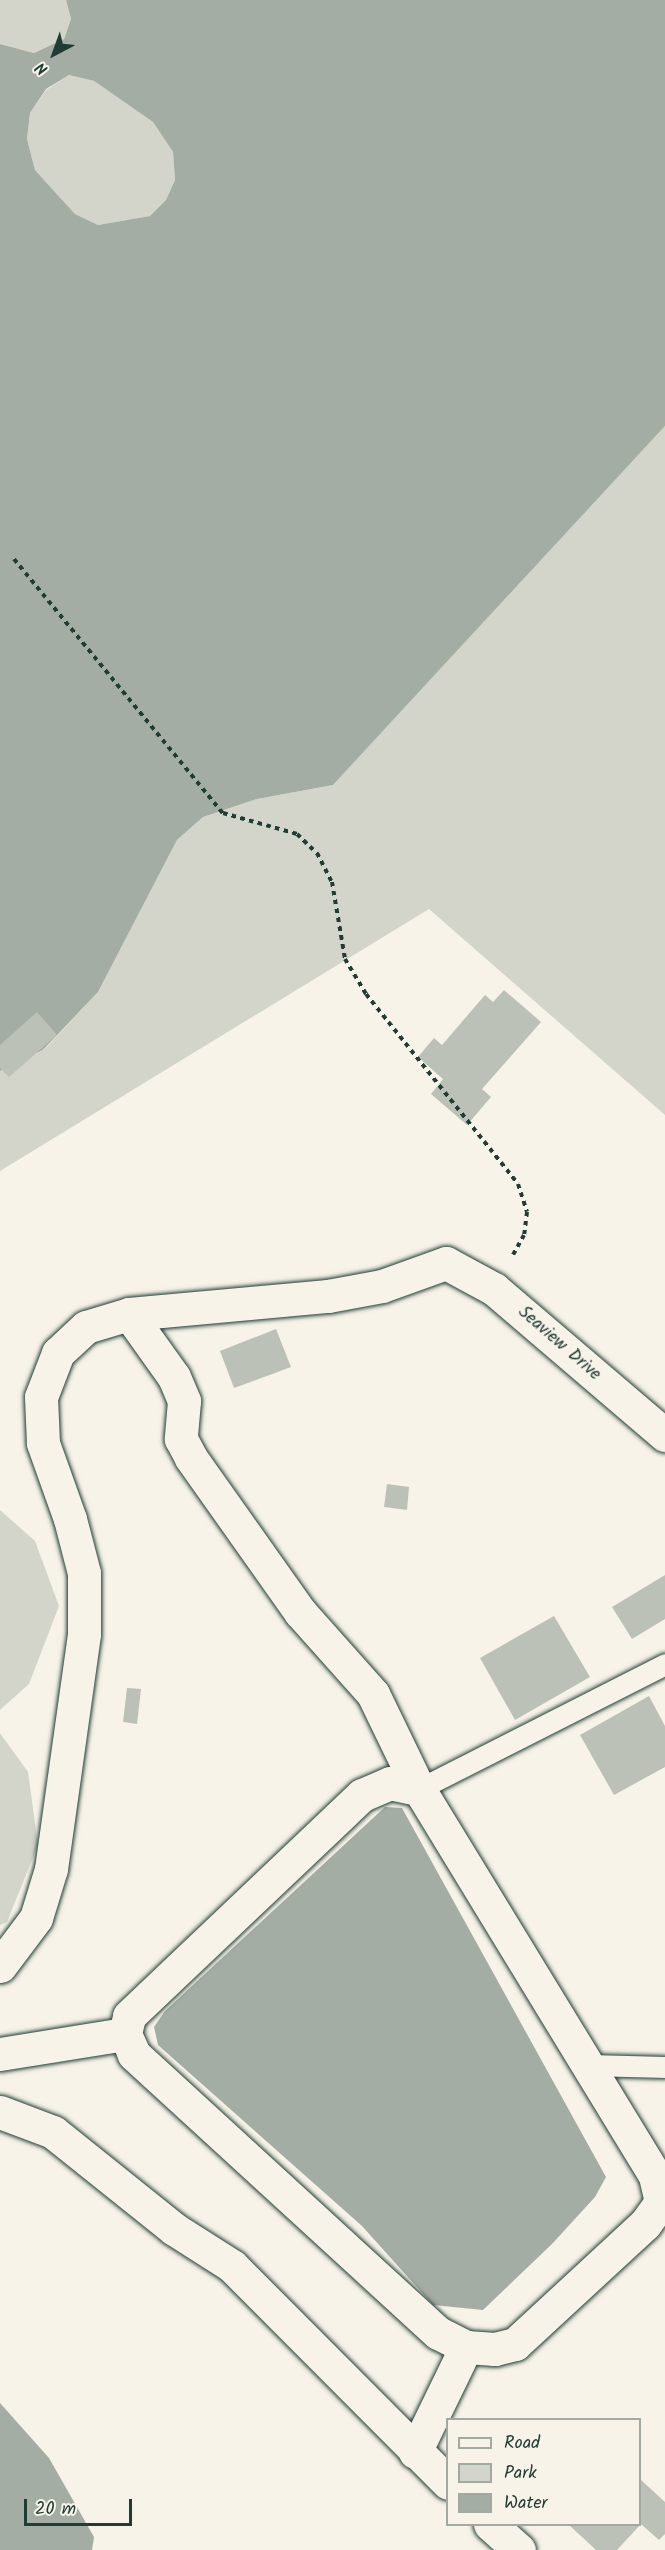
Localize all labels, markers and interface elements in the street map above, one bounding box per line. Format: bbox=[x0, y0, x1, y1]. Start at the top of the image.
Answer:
north arrow bbox=[24, 24, 84, 84]
text: N bbox=[30, 55, 54, 81]
street label: Seaview Drive bbox=[513, 1302, 605, 1386]
legend bbox=[446, 2418, 641, 2526]
text: Road bbox=[504, 2429, 540, 2458]
text: Park bbox=[504, 2459, 537, 2488]
scale bar bbox=[27, 2487, 135, 2525]
text: Water bbox=[504, 2489, 548, 2518]
text: 20 m bbox=[35, 2495, 76, 2524]

